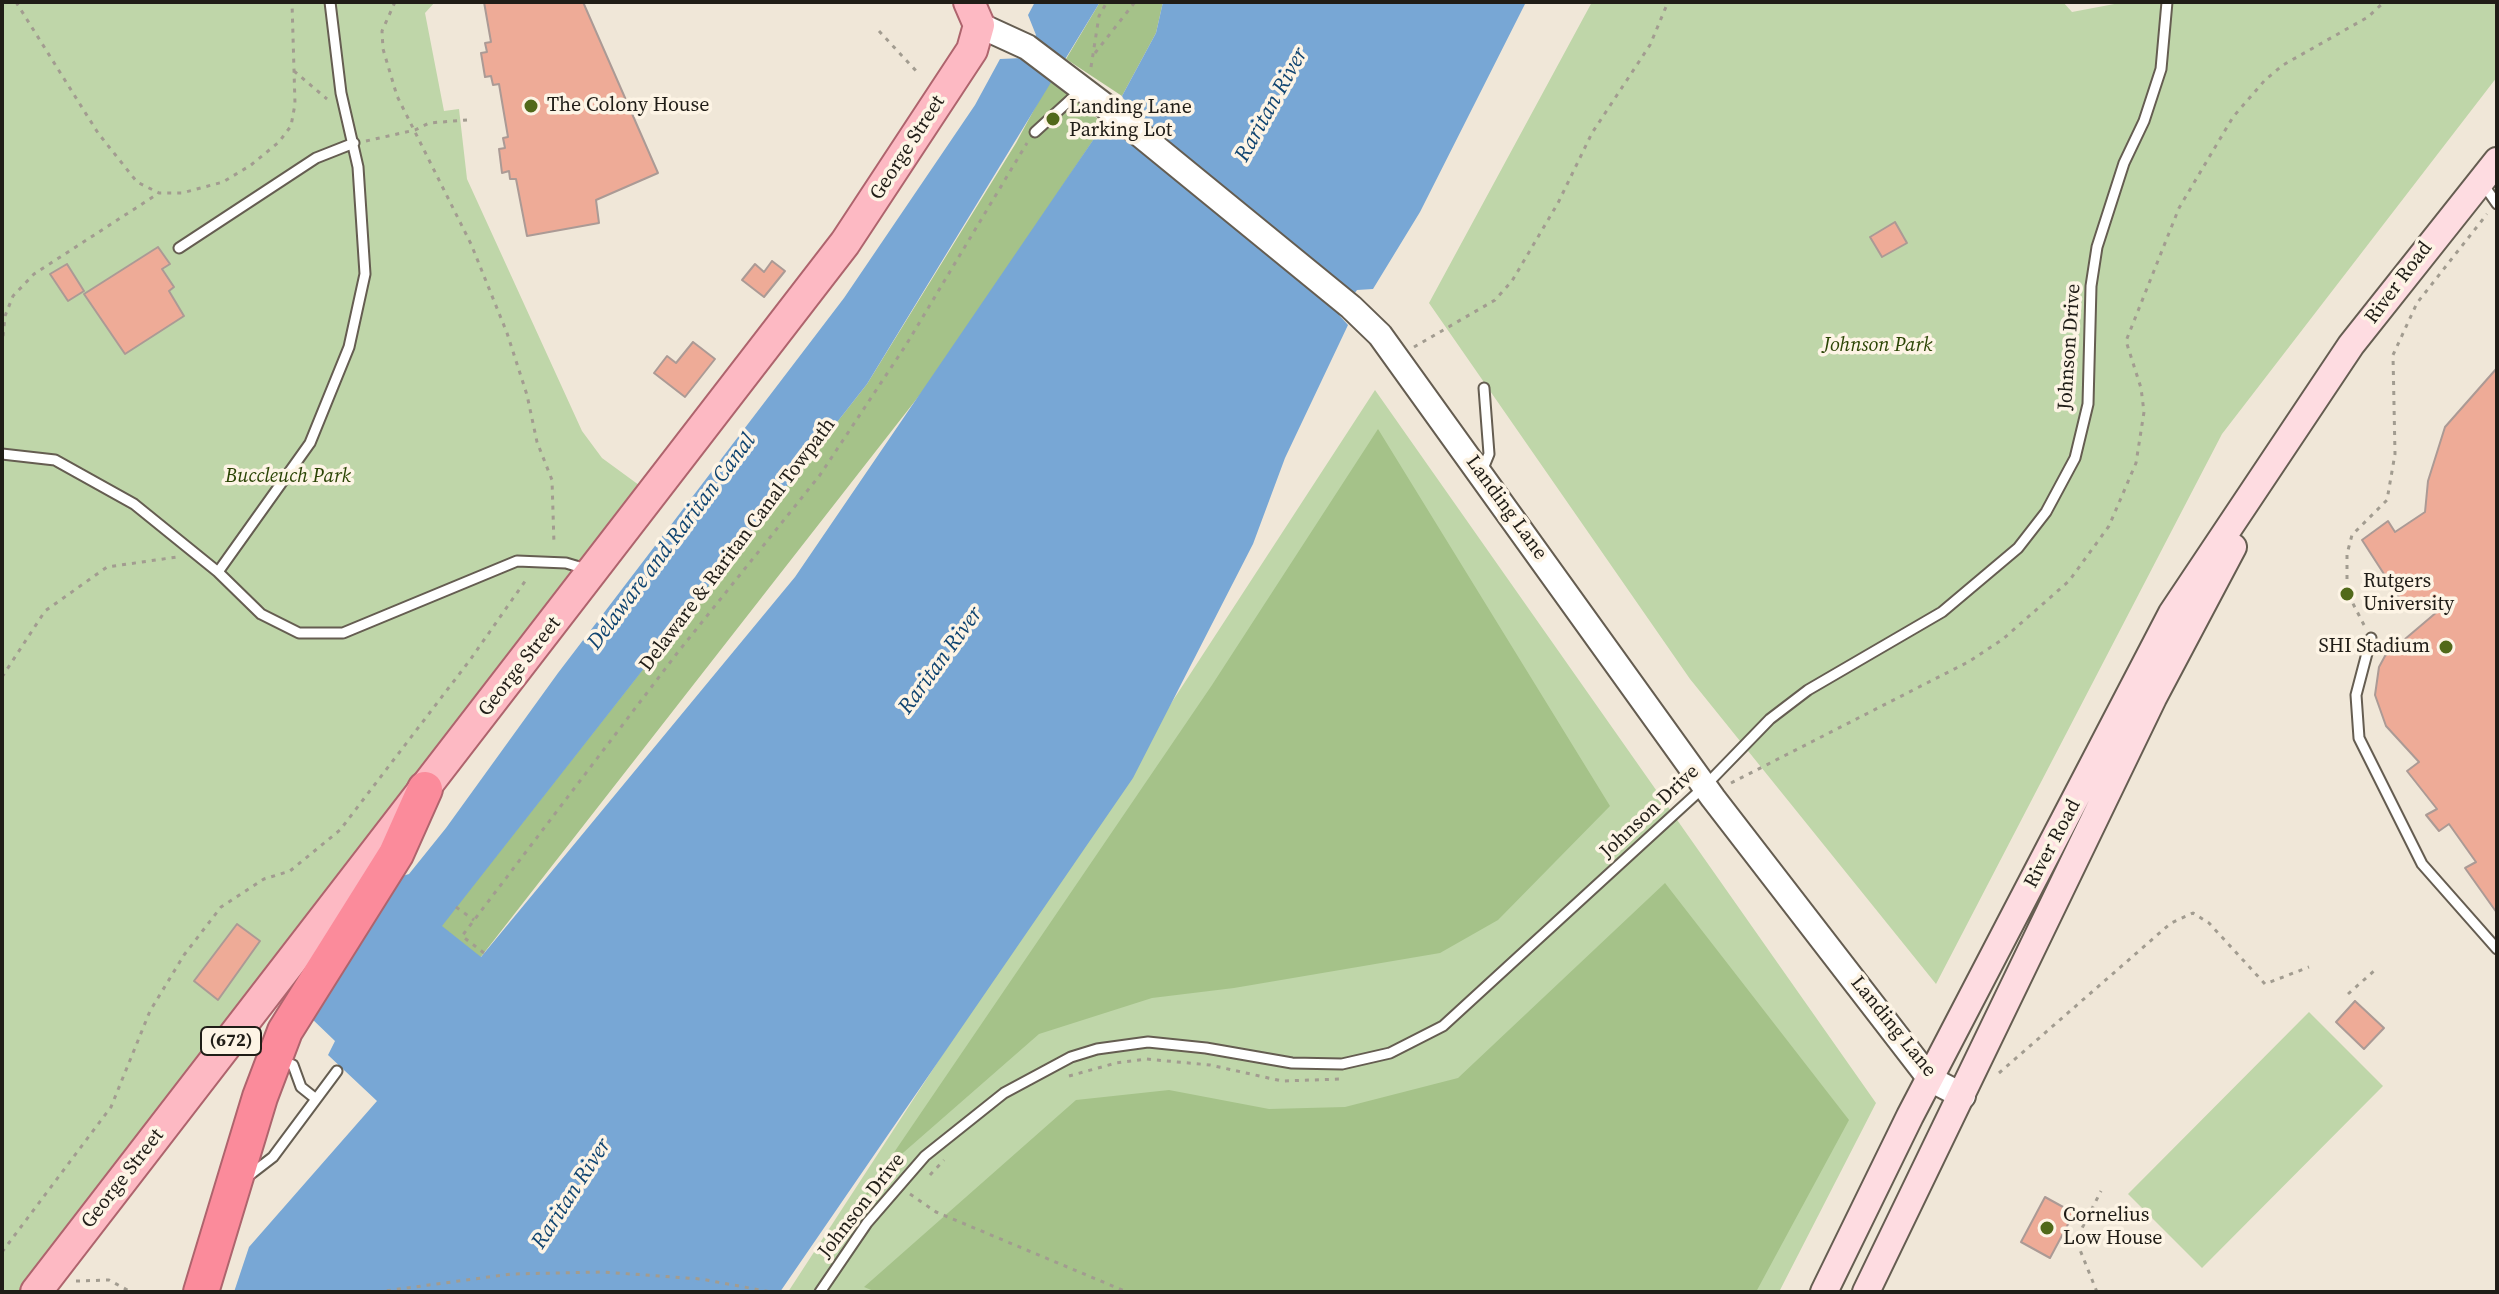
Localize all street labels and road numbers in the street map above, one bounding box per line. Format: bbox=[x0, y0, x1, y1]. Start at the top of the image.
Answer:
street label: George Street bbox=[865, 91, 951, 205]
street label: River Road bbox=[2360, 237, 2438, 329]
street label: Johnson Drive bbox=[2054, 283, 2086, 411]
street label: Delaware & Raritan Canal Towpath bbox=[635, 414, 841, 676]
street label: Landing Lane bbox=[1460, 451, 1552, 565]
street label: George Street bbox=[474, 612, 566, 722]
street label: Johnson Drive bbox=[1595, 760, 1705, 864]
street label: River Road bbox=[2020, 796, 2086, 892]
street label: Landing Lane bbox=[1845, 972, 1941, 1082]
road number: (672) bbox=[201, 1027, 261, 1055]
street label: George Street bbox=[77, 1124, 169, 1234]
street label: Johnson Drive bbox=[814, 1149, 910, 1263]

